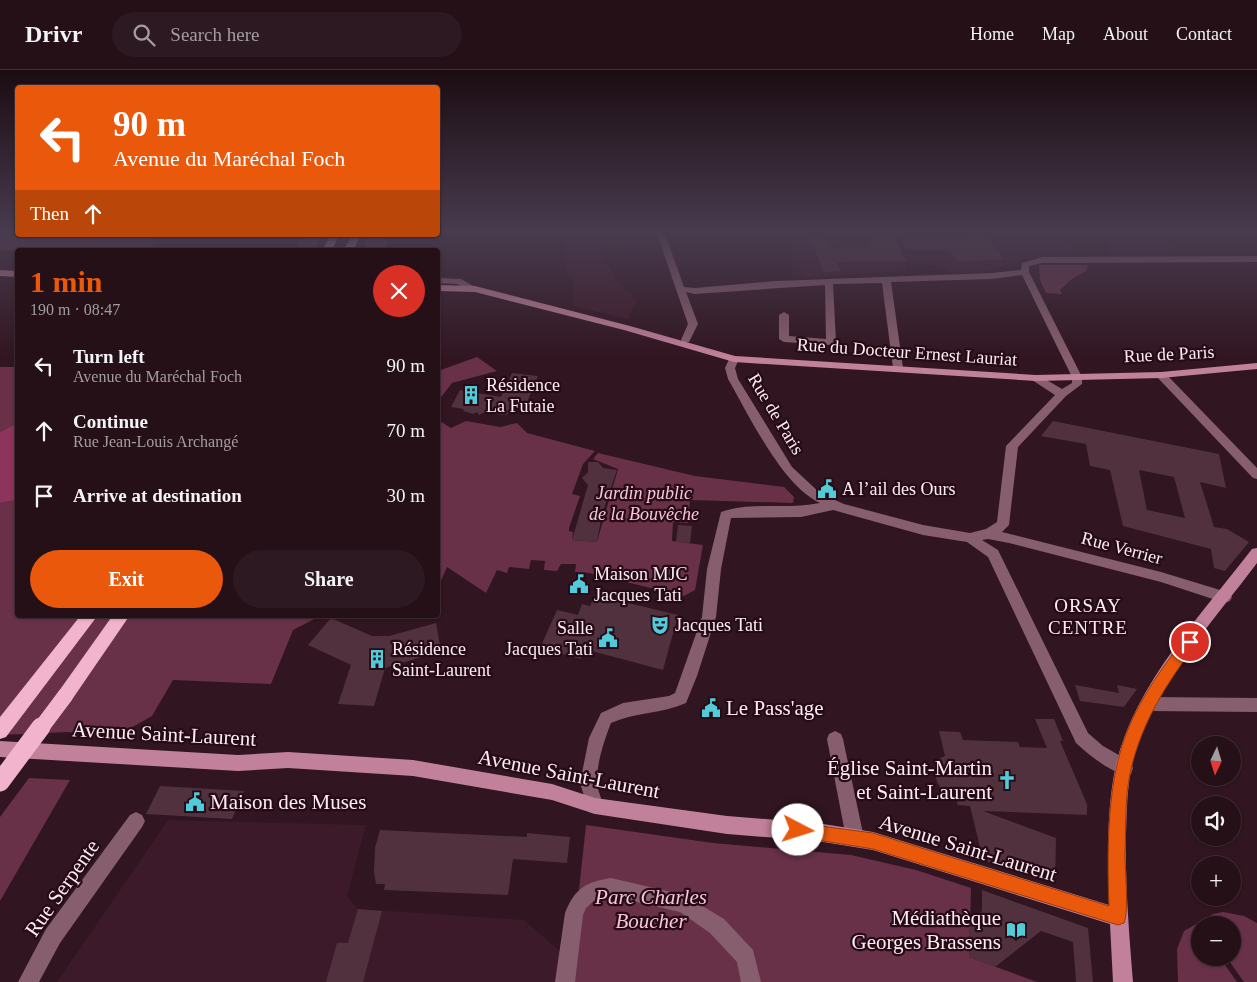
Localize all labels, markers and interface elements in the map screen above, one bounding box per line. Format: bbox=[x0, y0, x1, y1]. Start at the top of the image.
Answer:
search box bbox=[112, 12, 462, 57]
text: Drivr bbox=[25, 21, 82, 47]
icon: search bbox=[130, 21, 158, 49]
text: Search here bbox=[170, 24, 259, 45]
text: Home bbox=[970, 24, 1014, 44]
text: Map bbox=[1042, 24, 1075, 44]
text: About bbox=[1103, 24, 1148, 44]
text: Contact bbox=[1176, 24, 1232, 44]
icon: left bbox=[30, 105, 95, 170]
text: 90 m bbox=[113, 105, 186, 144]
text: Avenue du Maréchal Foch bbox=[113, 146, 345, 171]
icon: ahead bbox=[79, 200, 107, 228]
text: Then bbox=[30, 203, 69, 224]
text: 1 min bbox=[30, 265, 103, 298]
button: close bbox=[373, 265, 425, 317]
text: 190 m · 08:47 bbox=[30, 301, 120, 318]
street label: Rue du Docteur Ernest Lauriat bbox=[796, 334, 1018, 370]
street label: Rue de Paris bbox=[1123, 342, 1215, 366]
text: Turn left bbox=[73, 346, 145, 367]
icon: left bbox=[30, 352, 58, 380]
text: 90 m bbox=[386, 355, 425, 376]
text: Avenue du Maréchal Foch bbox=[73, 368, 242, 385]
street label: Rue de Paris bbox=[744, 370, 808, 458]
place label: Résidence La Futaie bbox=[486, 375, 560, 416]
building icon: Résidence La Futaie bbox=[460, 384, 482, 406]
text: Continue bbox=[73, 411, 148, 432]
icon: ahead bbox=[30, 417, 58, 445]
text: 70 m bbox=[386, 420, 425, 441]
text: Rue Jean-Louis Archangé bbox=[73, 433, 238, 450]
public building icon: A l’ail des Ours bbox=[816, 478, 838, 500]
place label: A l’ail des Ours bbox=[842, 479, 955, 499]
icon: arrive bbox=[30, 482, 58, 510]
park label: Jardin public de la Bouvêche bbox=[589, 483, 699, 524]
text: Arrive at destination bbox=[73, 485, 242, 506]
text: 30 m bbox=[386, 485, 425, 506]
street label: Rue Verrier bbox=[1079, 528, 1165, 568]
button: Exit bbox=[30, 550, 223, 608]
button: Share bbox=[233, 550, 425, 608]
place label: Maison MJC Jacques Tati bbox=[594, 564, 688, 605]
public building icon: Maison MJC Jacques Tati bbox=[568, 573, 590, 595]
district label: ORSAY CENTRE bbox=[1048, 595, 1128, 638]
theatre icon: Jacques Tati bbox=[649, 614, 671, 636]
place label: Jacques Tati bbox=[675, 615, 763, 635]
place label: Salle Jacques Tati bbox=[505, 618, 593, 659]
pin bbox=[1169, 621, 1211, 663]
public building icon: Salle Jacques Tati bbox=[597, 627, 619, 649]
icon: arrive bbox=[1176, 628, 1204, 656]
place label: Résidence Saint-Laurent bbox=[392, 639, 491, 680]
building icon: Résidence Saint-Laurent bbox=[366, 648, 388, 670]
place label: Le Pass'age bbox=[726, 696, 824, 720]
public building icon: Le Pass'age bbox=[700, 697, 722, 719]
street label: Avenue Saint-Laurent bbox=[71, 717, 257, 751]
north arrow bbox=[1191, 736, 1241, 786]
map controls bbox=[1191, 736, 1241, 966]
street label: Avenue Saint-Laurent bbox=[476, 745, 662, 803]
place label: Église Saint-Martin et Saint-Laurent bbox=[827, 756, 992, 804]
church icon: Église Saint-Martin et Saint-Laurent bbox=[996, 769, 1018, 791]
place label: Maison des Muses bbox=[210, 790, 366, 814]
public building icon: Maison des Muses bbox=[184, 791, 206, 813]
button: sound bbox=[1191, 796, 1241, 846]
position arrow bbox=[771, 803, 823, 855]
street label: Avenue Saint-Laurent bbox=[876, 810, 1060, 886]
street label: Rue Serpente bbox=[20, 835, 104, 941]
button: + bbox=[1191, 856, 1241, 906]
park label: Parc Charles Boucher bbox=[594, 885, 707, 933]
place label: Médiathèque Georges Brassens bbox=[851, 906, 1001, 954]
button: − bbox=[1191, 916, 1241, 966]
library icon: Médiathèque Georges Brassens bbox=[1005, 919, 1027, 941]

